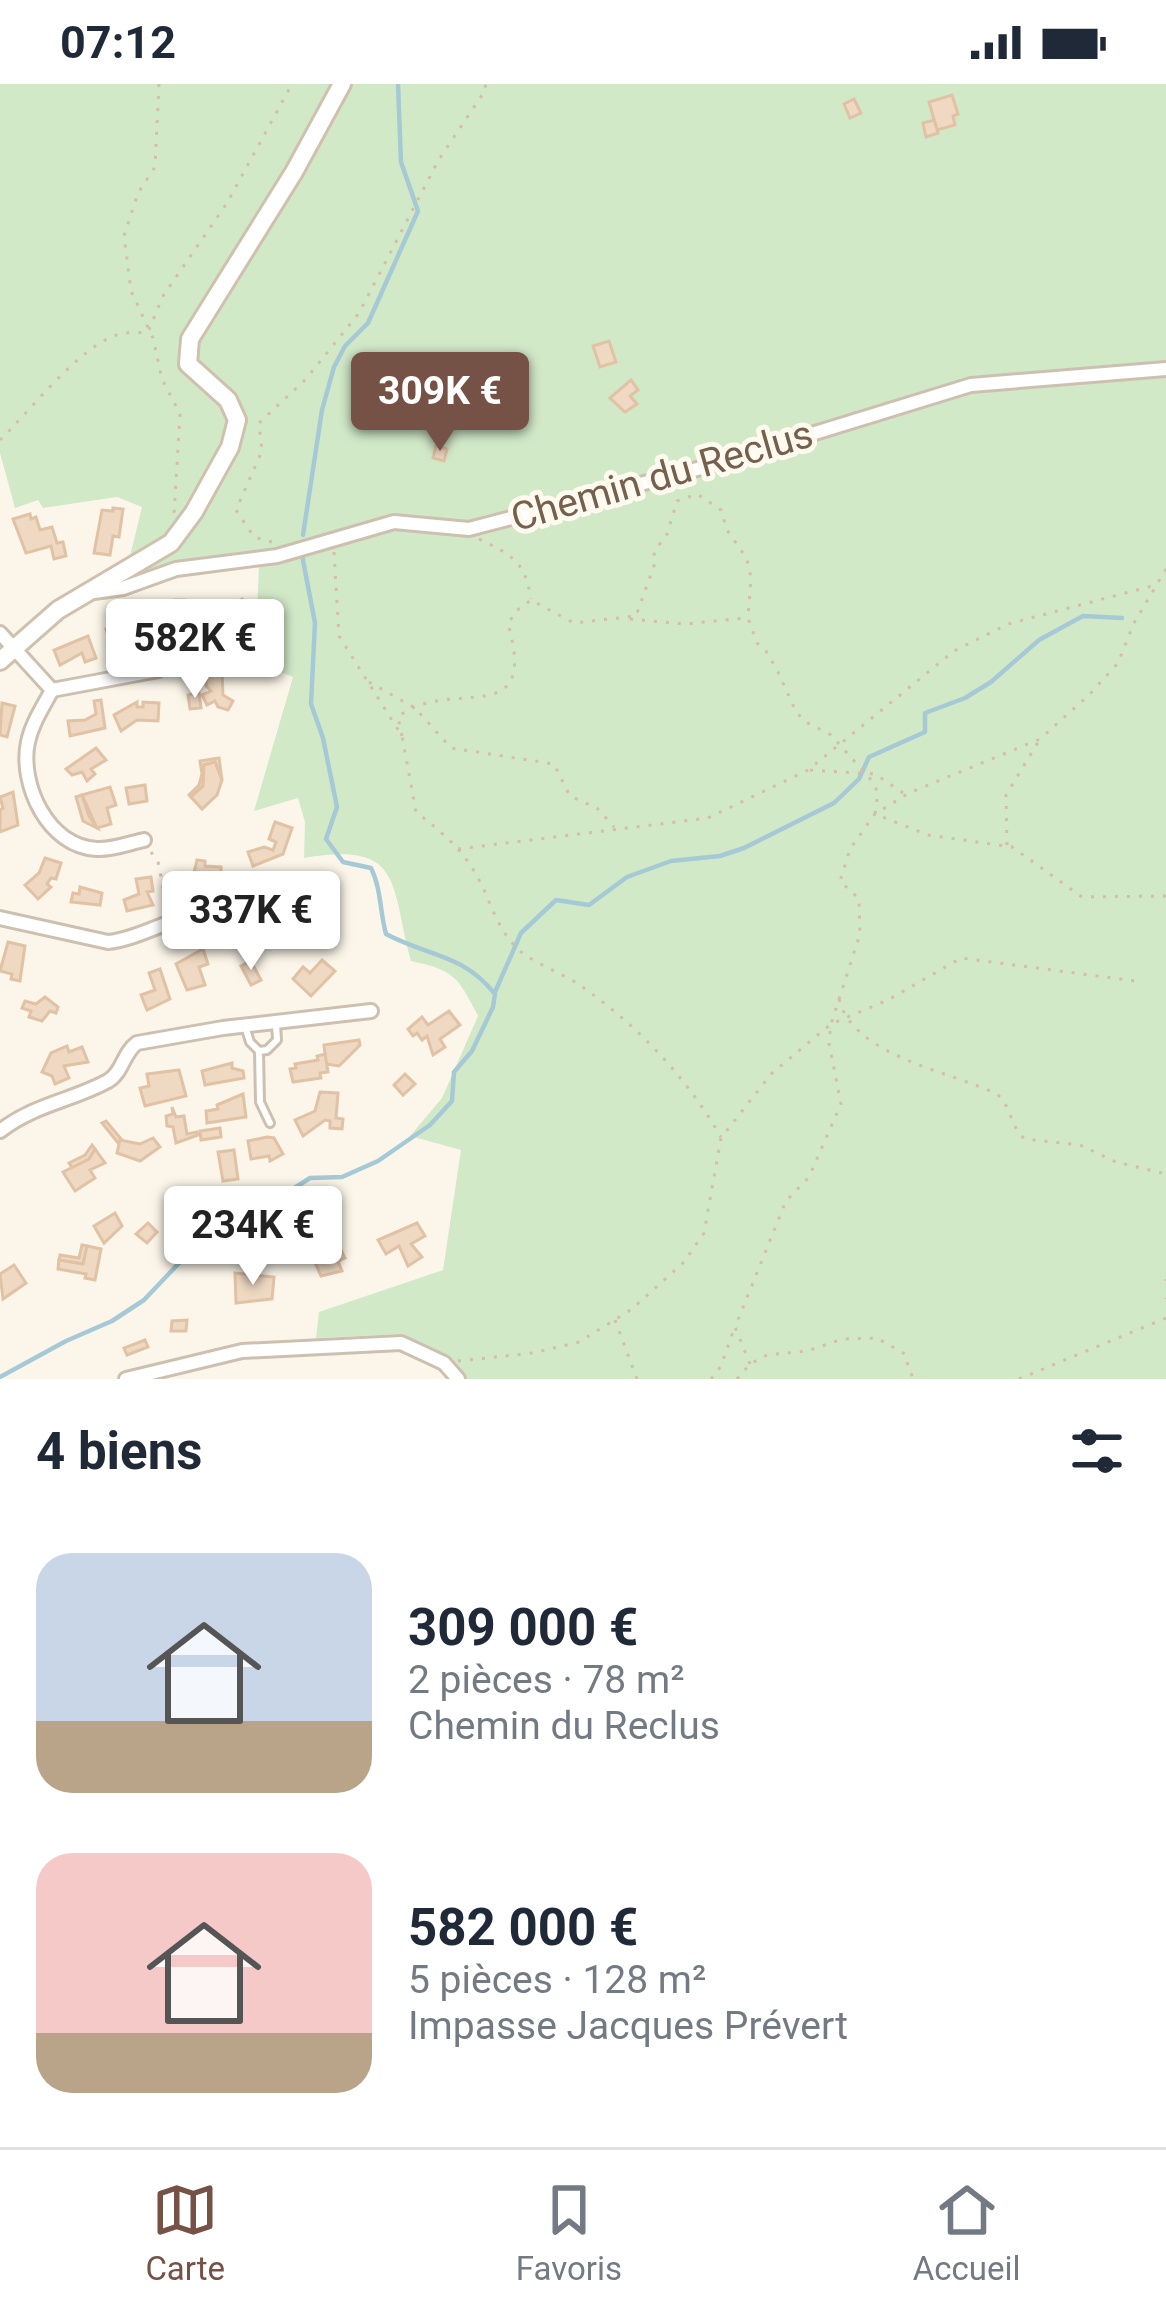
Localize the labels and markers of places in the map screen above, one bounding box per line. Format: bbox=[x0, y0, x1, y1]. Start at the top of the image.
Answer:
pin: 309K € bbox=[342, 352, 538, 454]
pin: 582K € bbox=[97, 599, 293, 701]
pin: 337K € bbox=[153, 871, 349, 973]
pin: 234K € bbox=[155, 1186, 351, 1288]

